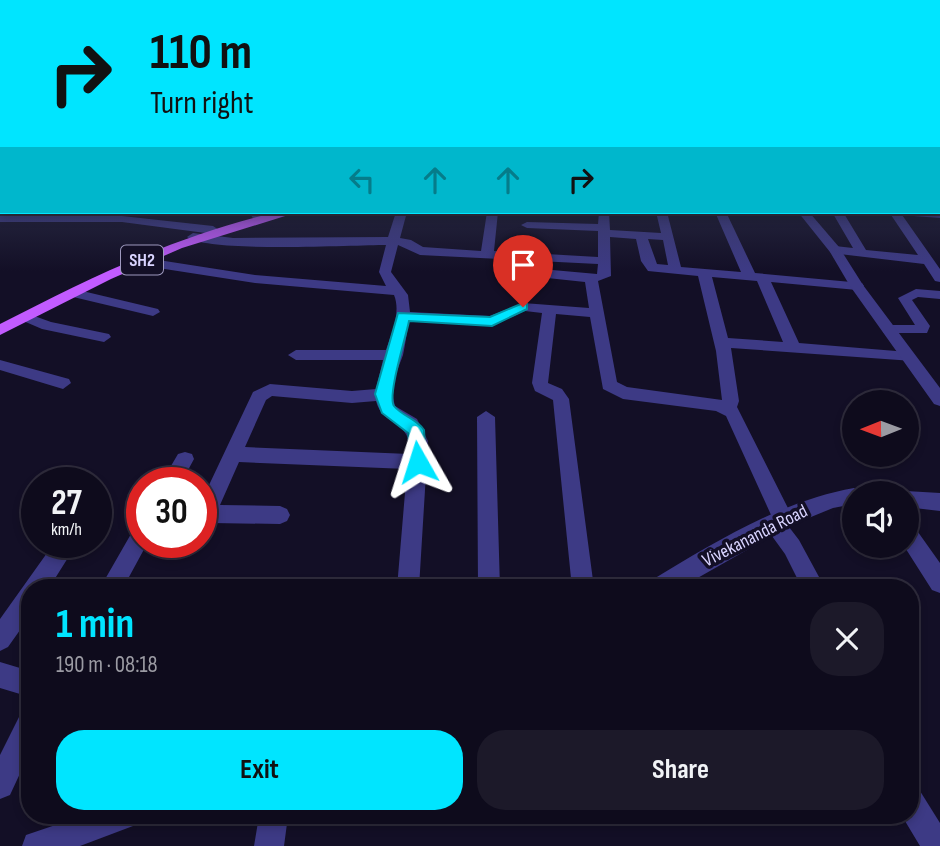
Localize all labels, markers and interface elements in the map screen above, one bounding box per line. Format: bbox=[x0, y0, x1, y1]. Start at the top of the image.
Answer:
text: 110 m bbox=[150, 24, 252, 83]
icon: right bbox=[35, 28, 126, 119]
text: Turn right bbox=[150, 84, 254, 123]
icon: left bbox=[343, 161, 381, 199]
icon: ahead bbox=[416, 161, 454, 199]
icon: ahead bbox=[489, 161, 527, 199]
icon: right bbox=[562, 161, 600, 199]
pin bbox=[493, 235, 553, 307]
road number: SH2 bbox=[121, 246, 163, 274]
icon: arrive bbox=[504, 246, 542, 284]
north arrow bbox=[842, 390, 919, 467]
map controls bbox=[842, 390, 919, 558]
position arrow bbox=[381, 425, 455, 499]
speed limit sign: 30 bbox=[126, 467, 217, 558]
button: sound bbox=[842, 481, 919, 558]
text: 27 bbox=[51, 482, 82, 525]
street label: Vivekananda Road bbox=[699, 500, 811, 572]
text: km/h bbox=[51, 519, 82, 540]
text: 1 min bbox=[56, 599, 134, 650]
button: close bbox=[810, 602, 884, 676]
text: 190 m · 08:18 bbox=[56, 651, 158, 679]
button: Exit bbox=[56, 730, 463, 810]
button: Share bbox=[477, 730, 884, 810]

